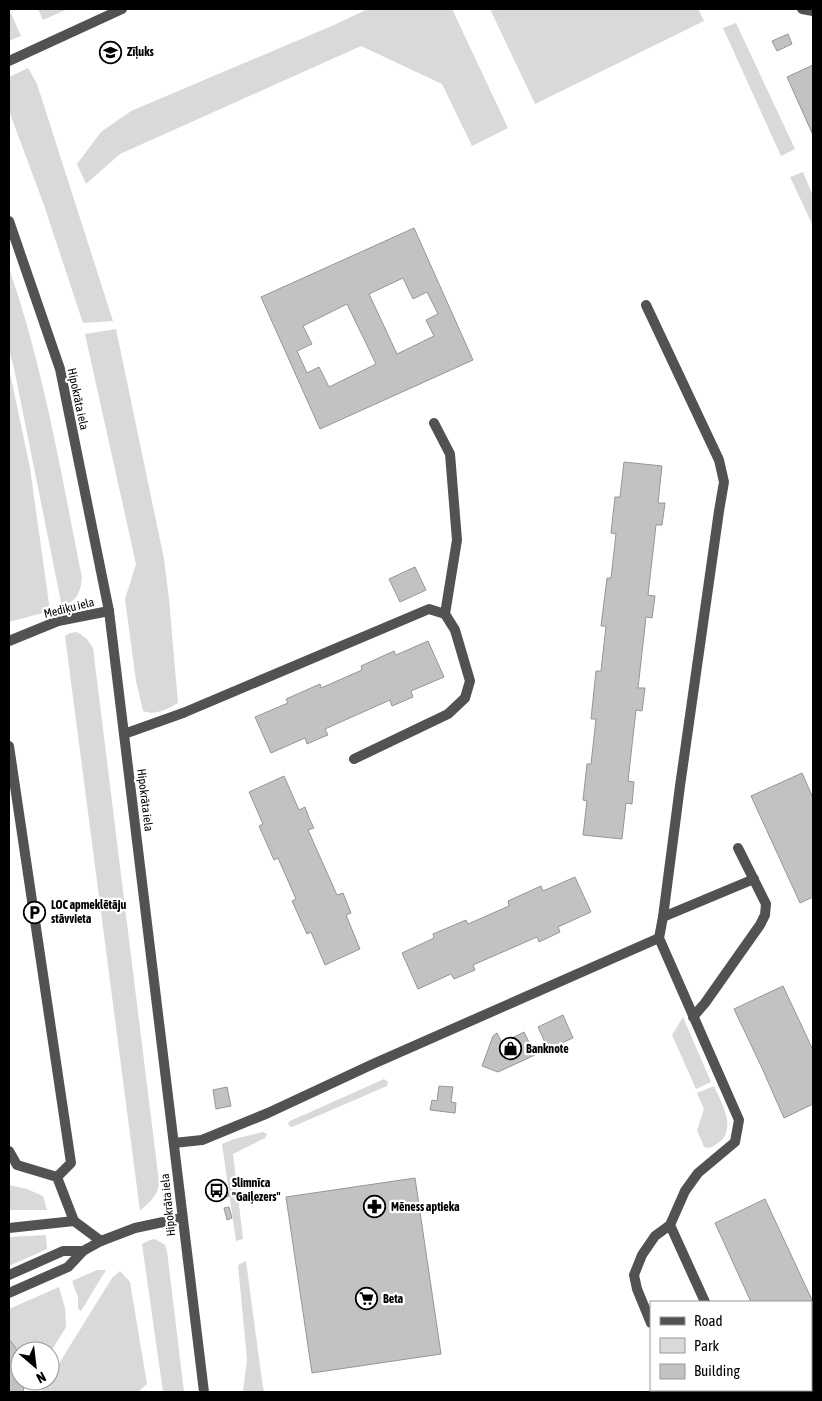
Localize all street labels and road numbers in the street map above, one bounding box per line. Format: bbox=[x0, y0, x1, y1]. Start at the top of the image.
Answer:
street label: Hipokrāta iela bbox=[65, 367, 91, 431]
street label: Mediķu iela bbox=[42, 595, 96, 621]
street label: Hipokrāta iela bbox=[134, 768, 156, 832]
street label: Hipokrāta iela bbox=[158, 1173, 178, 1237]

